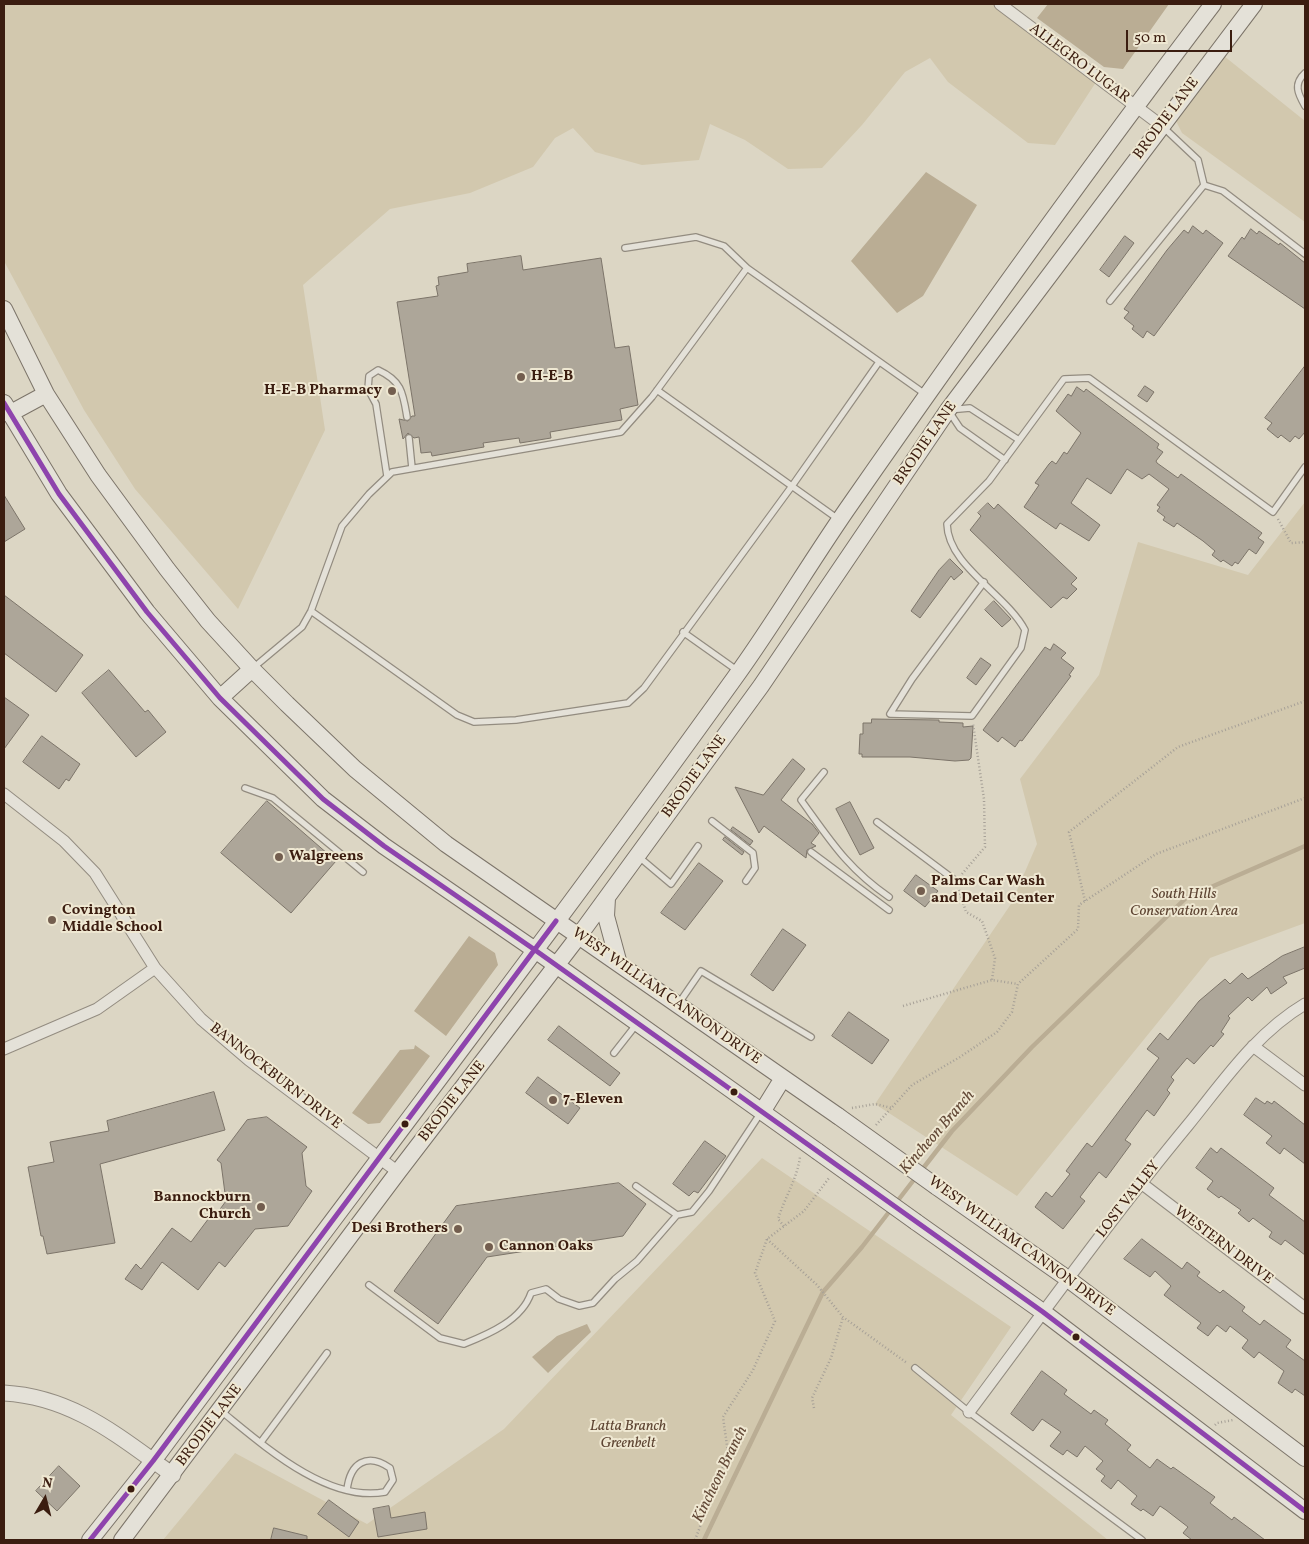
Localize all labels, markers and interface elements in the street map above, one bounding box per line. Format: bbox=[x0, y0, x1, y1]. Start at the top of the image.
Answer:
street label: ALLEGRO LUGAR bbox=[1025, 20, 1133, 108]
scale bar bbox=[1129, 20, 1235, 52]
text: 50 m bbox=[1134, 28, 1166, 49]
street label: BRODIE LANE bbox=[1130, 74, 1204, 164]
place label: H-E-B bbox=[531, 368, 573, 386]
marker: H-E-B bbox=[515, 371, 527, 383]
place label: H-E-B Pharmacy bbox=[264, 382, 382, 400]
marker: H-E-B Pharmacy bbox=[386, 385, 398, 397]
street label: BRODIE LANE bbox=[891, 399, 961, 489]
street label: BRODIE LANE bbox=[659, 732, 731, 822]
place label: Walgreens bbox=[289, 848, 364, 866]
marker: Walgreens bbox=[273, 851, 285, 863]
place label: Palms Car Wash and Detail Center bbox=[931, 873, 1054, 908]
marker: Palms Car Wash and Detail Center bbox=[915, 885, 927, 897]
park label: South Hills Conservation Area bbox=[1130, 886, 1238, 921]
place label: Covington Middle School bbox=[62, 902, 162, 937]
marker: Covington Middle School bbox=[46, 914, 58, 926]
street label: WEST WILLIAM CANNON DRIVE bbox=[568, 925, 764, 1069]
street label: BANNOCKBURN DRIVE bbox=[206, 1020, 344, 1134]
street label: BRODIE LANE bbox=[416, 1058, 490, 1146]
unlabelled marker bbox=[729, 1087, 739, 1097]
water label: Kincheon Branch bbox=[896, 1087, 980, 1179]
place label: 7-Eleven bbox=[563, 1091, 623, 1109]
marker: 7-Eleven bbox=[547, 1094, 559, 1106]
unlabelled marker bbox=[400, 1119, 410, 1129]
street label: LOST VALLEY bbox=[1093, 1158, 1165, 1242]
street label: WEST WILLIAM CANNON DRIVE bbox=[924, 1173, 1118, 1321]
place label: Bannockburn Church bbox=[154, 1189, 251, 1224]
marker: Bannockburn Church bbox=[255, 1201, 267, 1213]
street label: WESTERN DRIVE bbox=[1170, 1203, 1276, 1289]
place label: Desi Brothers bbox=[352, 1220, 448, 1238]
marker: Desi Brothers bbox=[452, 1223, 464, 1235]
place label: Cannon Oaks bbox=[499, 1238, 593, 1256]
marker: Cannon Oaks bbox=[483, 1241, 495, 1253]
unlabelled marker bbox=[1071, 1332, 1081, 1342]
street label: BRODIE LANE bbox=[173, 1381, 247, 1471]
park label: Latta Branch Greenbelt bbox=[590, 1418, 666, 1453]
water label: Kincheon Branch bbox=[689, 1424, 753, 1526]
north arrow bbox=[20, 1474, 70, 1524]
text: N bbox=[41, 1474, 54, 1494]
unlabelled marker bbox=[126, 1484, 136, 1494]

